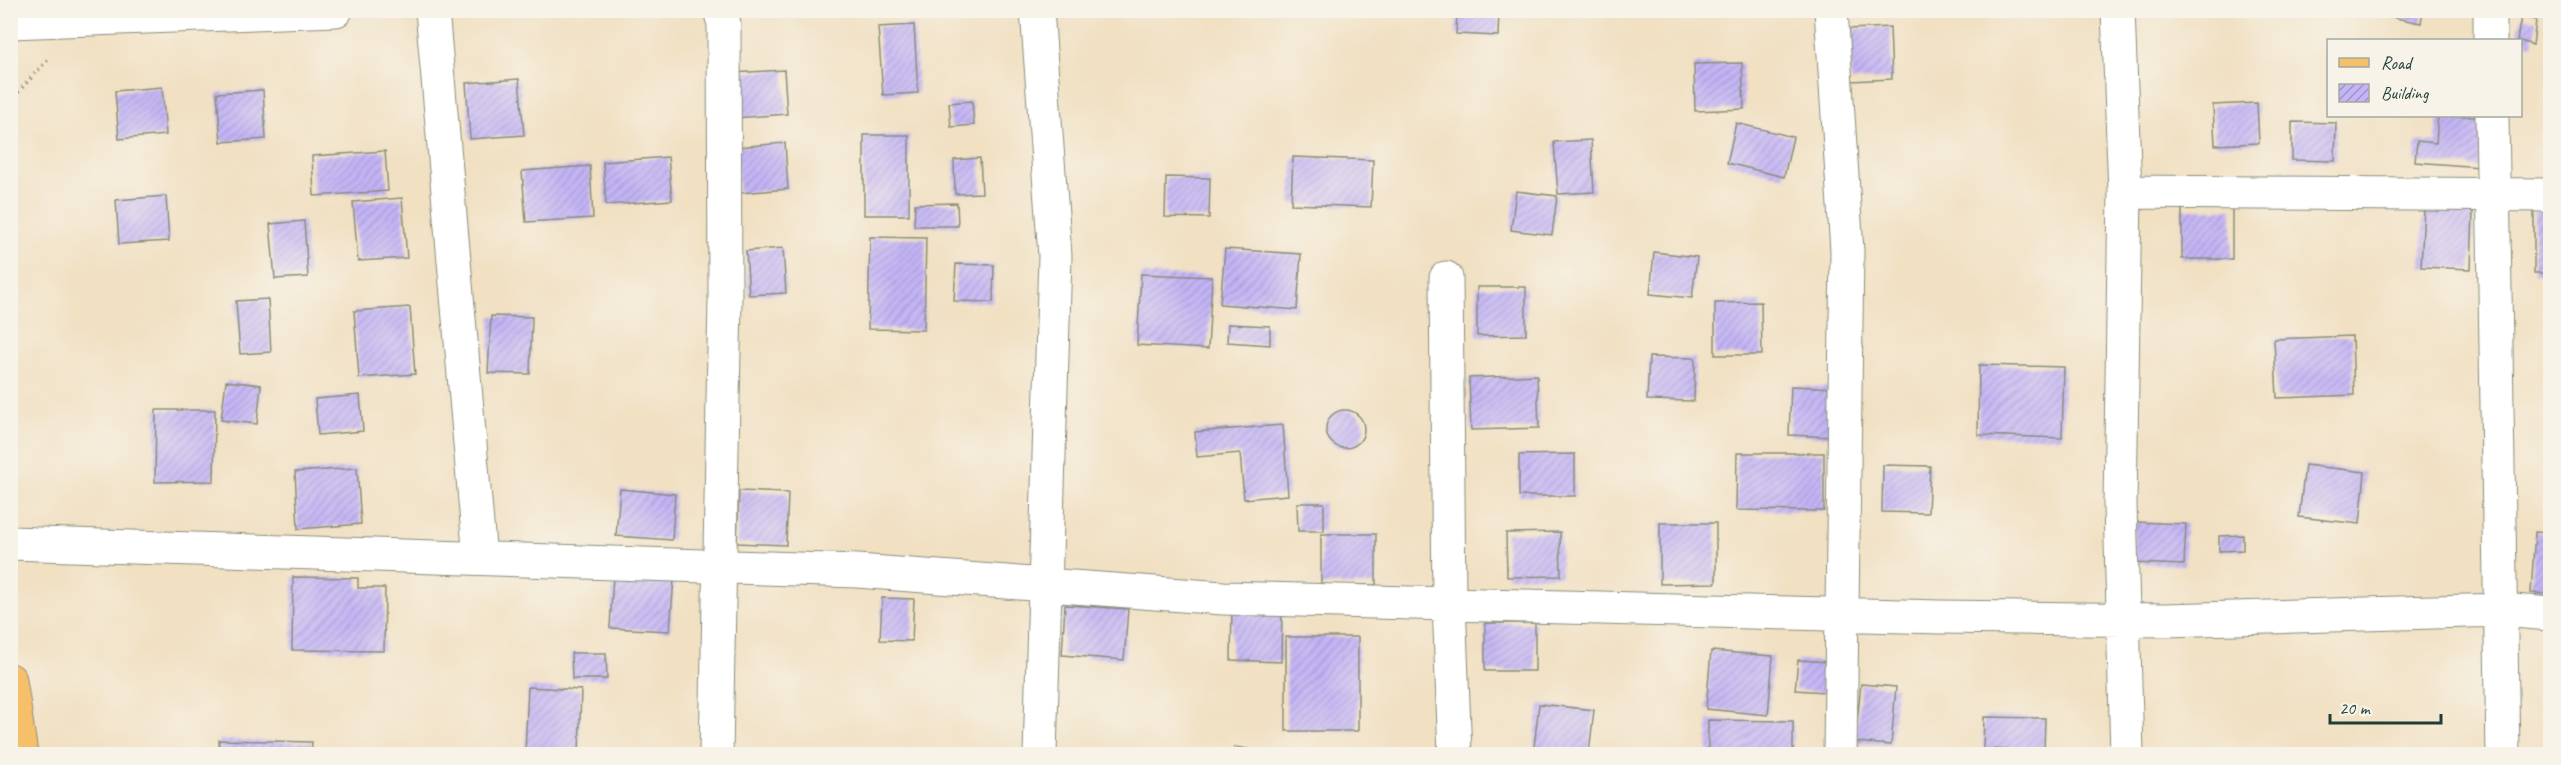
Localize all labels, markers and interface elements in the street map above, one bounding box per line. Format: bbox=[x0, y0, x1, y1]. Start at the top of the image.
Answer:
legend bbox=[2327, 39, 2522, 117]
text: Road bbox=[2381, 52, 2414, 74]
text: Building bbox=[2381, 82, 2430, 104]
scale bar bbox=[2330, 687, 2441, 725]
text: 20 m bbox=[2339, 697, 2372, 719]

